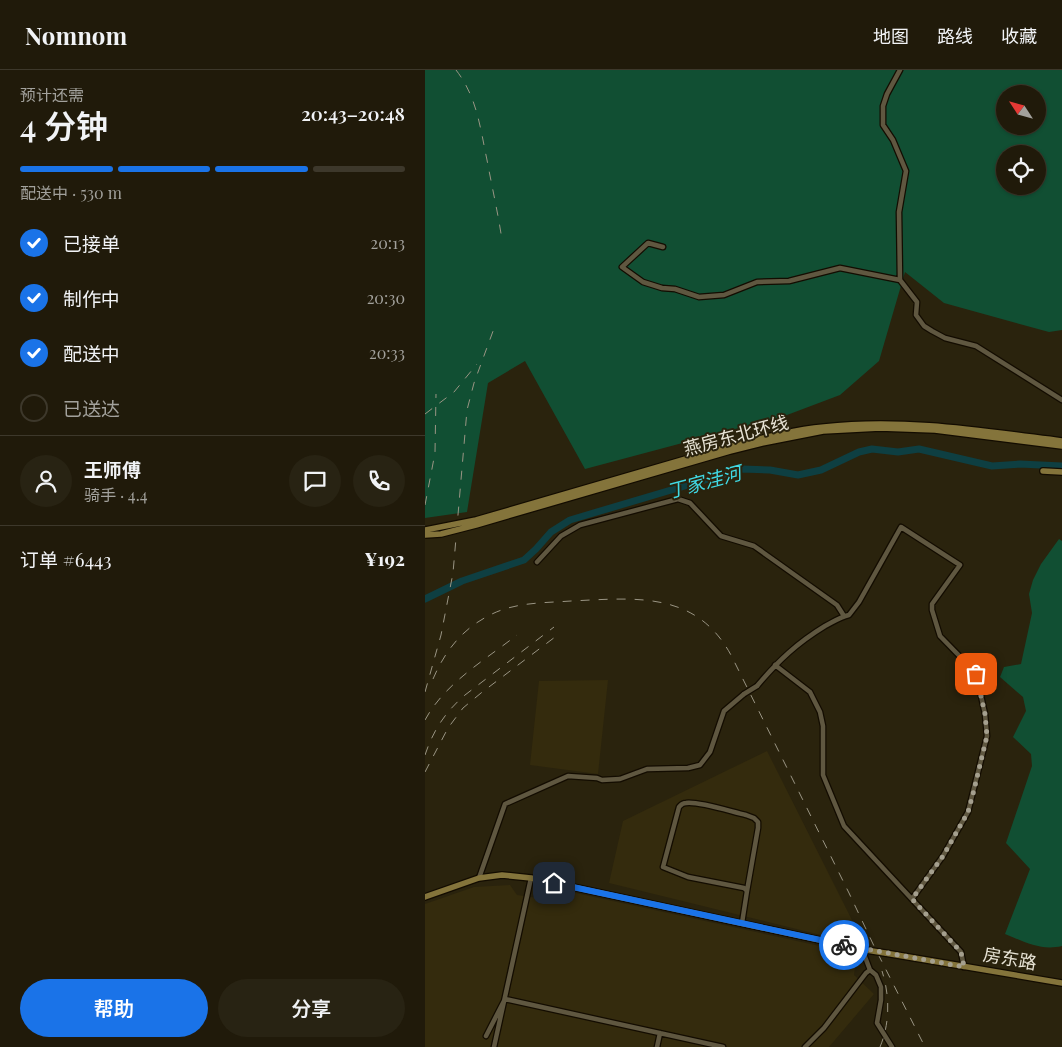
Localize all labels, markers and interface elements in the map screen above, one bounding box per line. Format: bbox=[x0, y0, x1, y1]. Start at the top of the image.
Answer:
text: Nomnom bbox=[25, 19, 127, 51]
text: 地图 bbox=[873, 24, 909, 48]
text: 路线 bbox=[937, 24, 973, 48]
text: 收藏 bbox=[1001, 24, 1037, 48]
text: 预计还需 bbox=[20, 84, 84, 105]
north arrow bbox=[996, 85, 1046, 135]
map controls bbox=[996, 85, 1046, 195]
text: 20:43–20:48 bbox=[301, 100, 405, 126]
text: 4 分钟 bbox=[20, 103, 108, 146]
button: locate bbox=[996, 145, 1046, 195]
text: 配送中 · 530 m bbox=[20, 182, 122, 203]
icon: check bbox=[20, 229, 48, 257]
text: 已接单 bbox=[63, 230, 120, 256]
text: 20:13 bbox=[371, 232, 405, 253]
icon: check bbox=[20, 284, 48, 312]
text: 制作中 bbox=[63, 285, 120, 311]
text: 20:30 bbox=[367, 287, 405, 308]
icon: check bbox=[20, 339, 48, 367]
text: 配送中 bbox=[63, 340, 120, 366]
text: 20:33 bbox=[369, 342, 405, 363]
text: 已送达 bbox=[63, 395, 120, 421]
street label: 燕房东北环线 bbox=[680, 409, 791, 461]
button: person bbox=[20, 455, 72, 507]
button: chat bbox=[289, 455, 341, 507]
button: phone bbox=[353, 455, 405, 507]
text: 王师傅 bbox=[84, 456, 141, 482]
water label: 丁家洼河 bbox=[664, 458, 748, 503]
text: 骑手 · 4.4 bbox=[84, 484, 148, 505]
text: ¥192 bbox=[364, 545, 405, 571]
text: 订单 #6443 bbox=[20, 546, 112, 572]
pin bbox=[955, 653, 997, 695]
icon: bag bbox=[962, 660, 990, 688]
pin bbox=[533, 862, 575, 904]
icon: home bbox=[540, 869, 568, 897]
courier bbox=[819, 920, 869, 970]
icon: bike bbox=[830, 931, 858, 959]
street label: 房东路 bbox=[982, 942, 1039, 975]
button: 帮助 bbox=[20, 979, 208, 1037]
button: 分享 bbox=[218, 979, 405, 1037]

